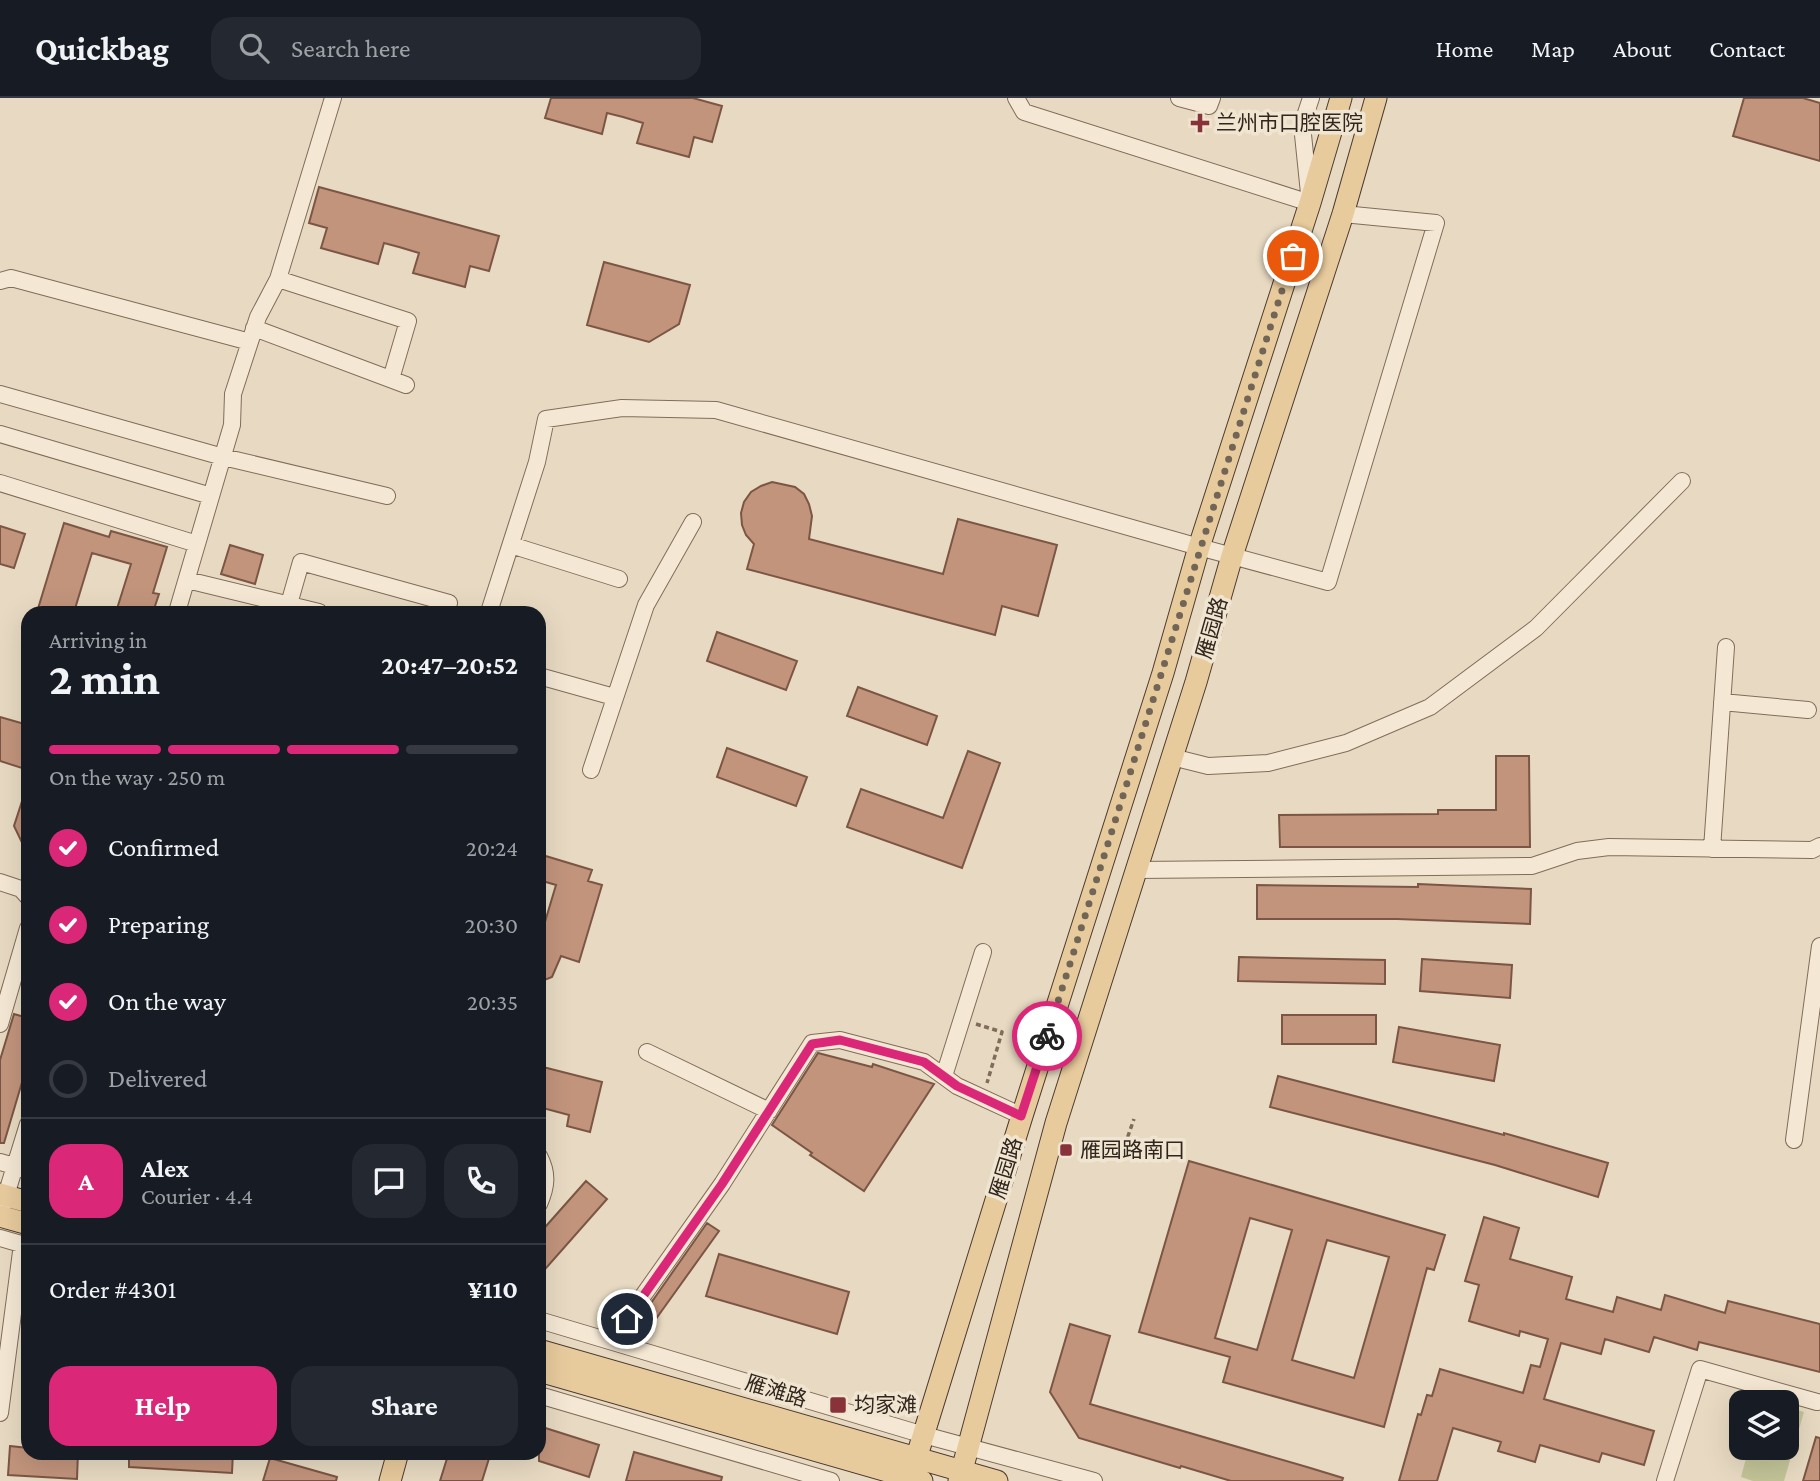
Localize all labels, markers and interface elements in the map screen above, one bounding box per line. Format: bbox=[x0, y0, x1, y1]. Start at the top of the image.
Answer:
search box bbox=[211, 17, 701, 80]
icon: search bbox=[235, 29, 273, 67]
text: Quickbag bbox=[35, 30, 169, 67]
text: Search here bbox=[291, 34, 410, 63]
text: Home bbox=[1436, 35, 1493, 62]
text: Map bbox=[1531, 35, 1575, 62]
text: About bbox=[1613, 35, 1671, 62]
text: Contact bbox=[1709, 35, 1785, 62]
place label: 兰州市口腔医院 bbox=[1216, 111, 1363, 135]
marker: 兰州市口腔医院 bbox=[1190, 113, 1210, 133]
pin bbox=[1263, 226, 1323, 286]
icon: bag bbox=[1274, 237, 1312, 275]
street label: 雁园路 bbox=[1192, 594, 1232, 662]
text: Arriving in bbox=[49, 627, 147, 653]
text: 20:47–20:52 bbox=[381, 651, 518, 680]
text: 2 min bbox=[49, 653, 160, 704]
text: On the way · 250 m bbox=[49, 764, 225, 790]
icon: check bbox=[49, 829, 87, 867]
text: Confirmed bbox=[108, 833, 219, 862]
text: 20:24 bbox=[466, 835, 518, 861]
icon: check bbox=[49, 906, 87, 944]
text: Preparing bbox=[108, 910, 209, 939]
text: 20:30 bbox=[465, 912, 518, 938]
icon: check bbox=[49, 983, 87, 1021]
text: On the way bbox=[108, 987, 226, 1016]
text: 20:35 bbox=[467, 989, 518, 1015]
courier bbox=[1012, 1001, 1082, 1071]
icon: bike bbox=[1028, 1017, 1066, 1055]
text: Delivered bbox=[108, 1064, 207, 1093]
street label: 雁园路 bbox=[985, 1134, 1027, 1202]
place label: 雁园路南口 bbox=[1080, 1138, 1185, 1162]
marker: 雁园路南口 bbox=[1058, 1142, 1074, 1158]
button: chat bbox=[352, 1144, 426, 1218]
button: phone bbox=[444, 1144, 518, 1218]
text: Alex bbox=[141, 1154, 189, 1183]
text: A bbox=[78, 1167, 94, 1196]
text: Courier · 4.4 bbox=[141, 1183, 253, 1209]
text: Order #4301 bbox=[49, 1275, 176, 1304]
text: ¥110 bbox=[468, 1275, 518, 1304]
pin bbox=[597, 1289, 657, 1349]
icon: home bbox=[608, 1300, 646, 1338]
button: Help bbox=[49, 1366, 277, 1446]
button: Share bbox=[291, 1366, 518, 1446]
street label: 雁滩路 bbox=[742, 1370, 810, 1412]
map controls bbox=[1729, 1390, 1799, 1460]
button: layers bbox=[1729, 1390, 1799, 1460]
place label: 均家滩 bbox=[854, 1393, 917, 1417]
marker: 均家滩 bbox=[828, 1395, 848, 1415]

